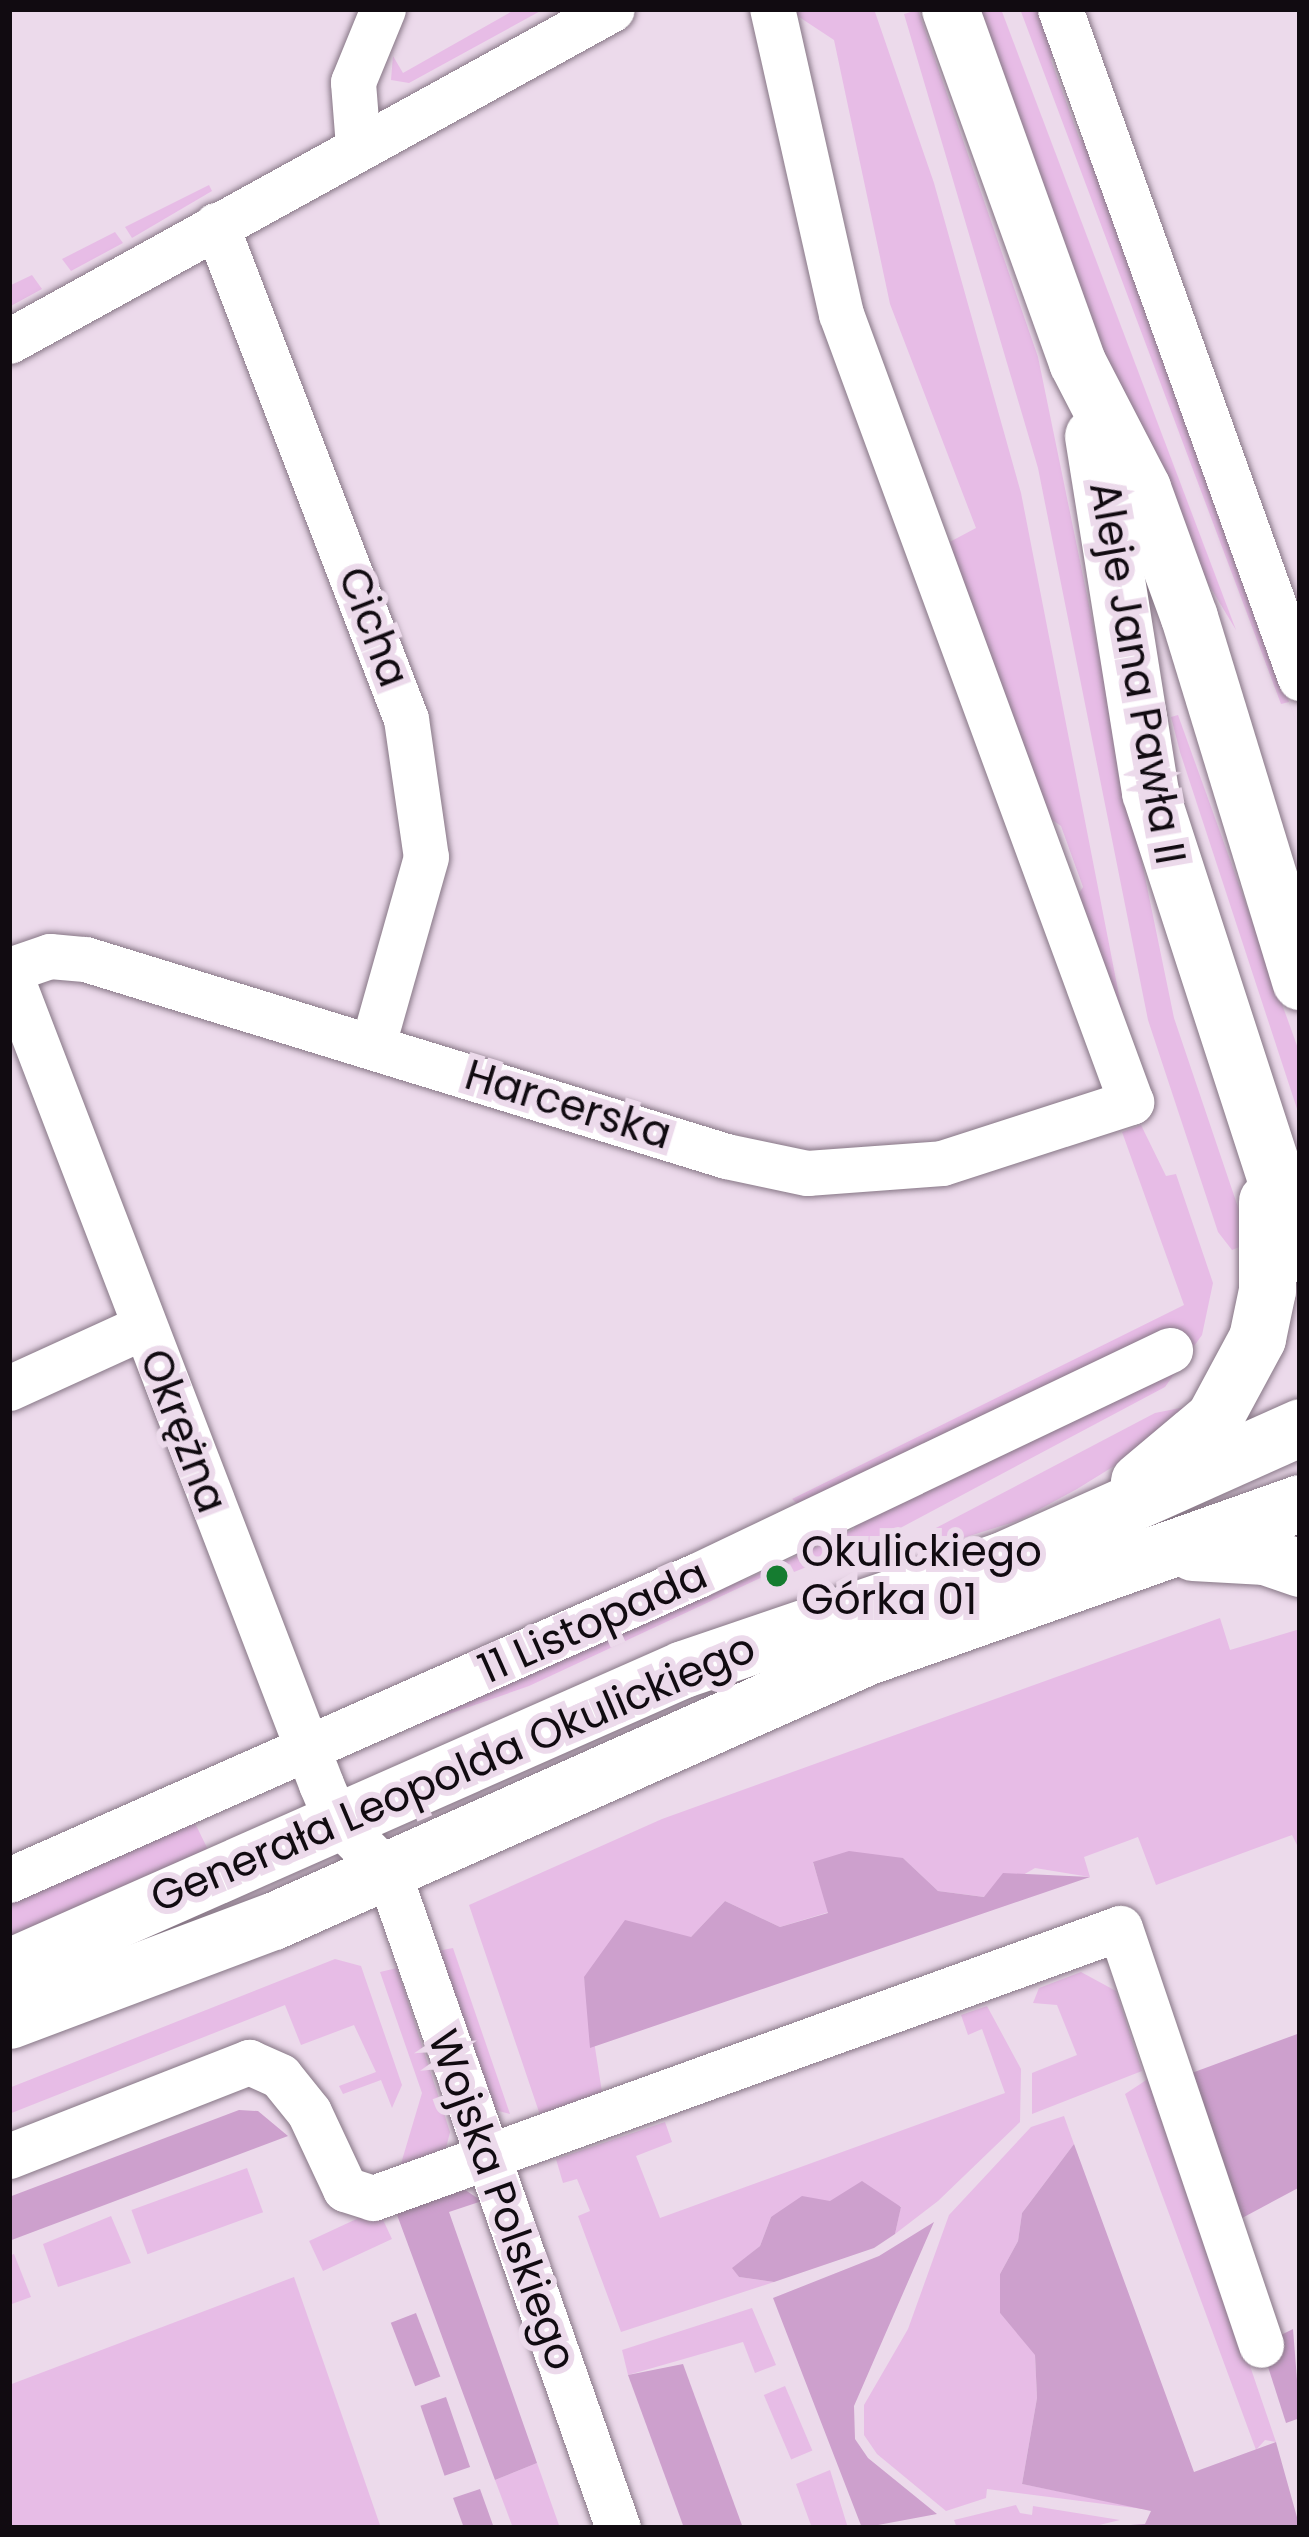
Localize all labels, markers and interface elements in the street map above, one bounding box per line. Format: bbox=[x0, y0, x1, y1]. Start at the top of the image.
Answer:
street label: Aleje Jana Pawła II bbox=[1079, 478, 1195, 868]
street label: Cicha bbox=[327, 560, 419, 694]
street label: Harcerska bbox=[459, 1050, 677, 1160]
street label: Okrężna bbox=[129, 1342, 237, 1520]
place label: Okulickiego Górka 01 bbox=[801, 1527, 1042, 1626]
street label: 11 Listopada bbox=[471, 1549, 715, 1695]
marker: Okulickiego Górka 01 bbox=[764, 1563, 790, 1589]
street label: Generała Leopolda Okulickiego bbox=[143, 1623, 763, 1923]
street label: Wojska Polskiego bbox=[417, 2023, 587, 2377]

